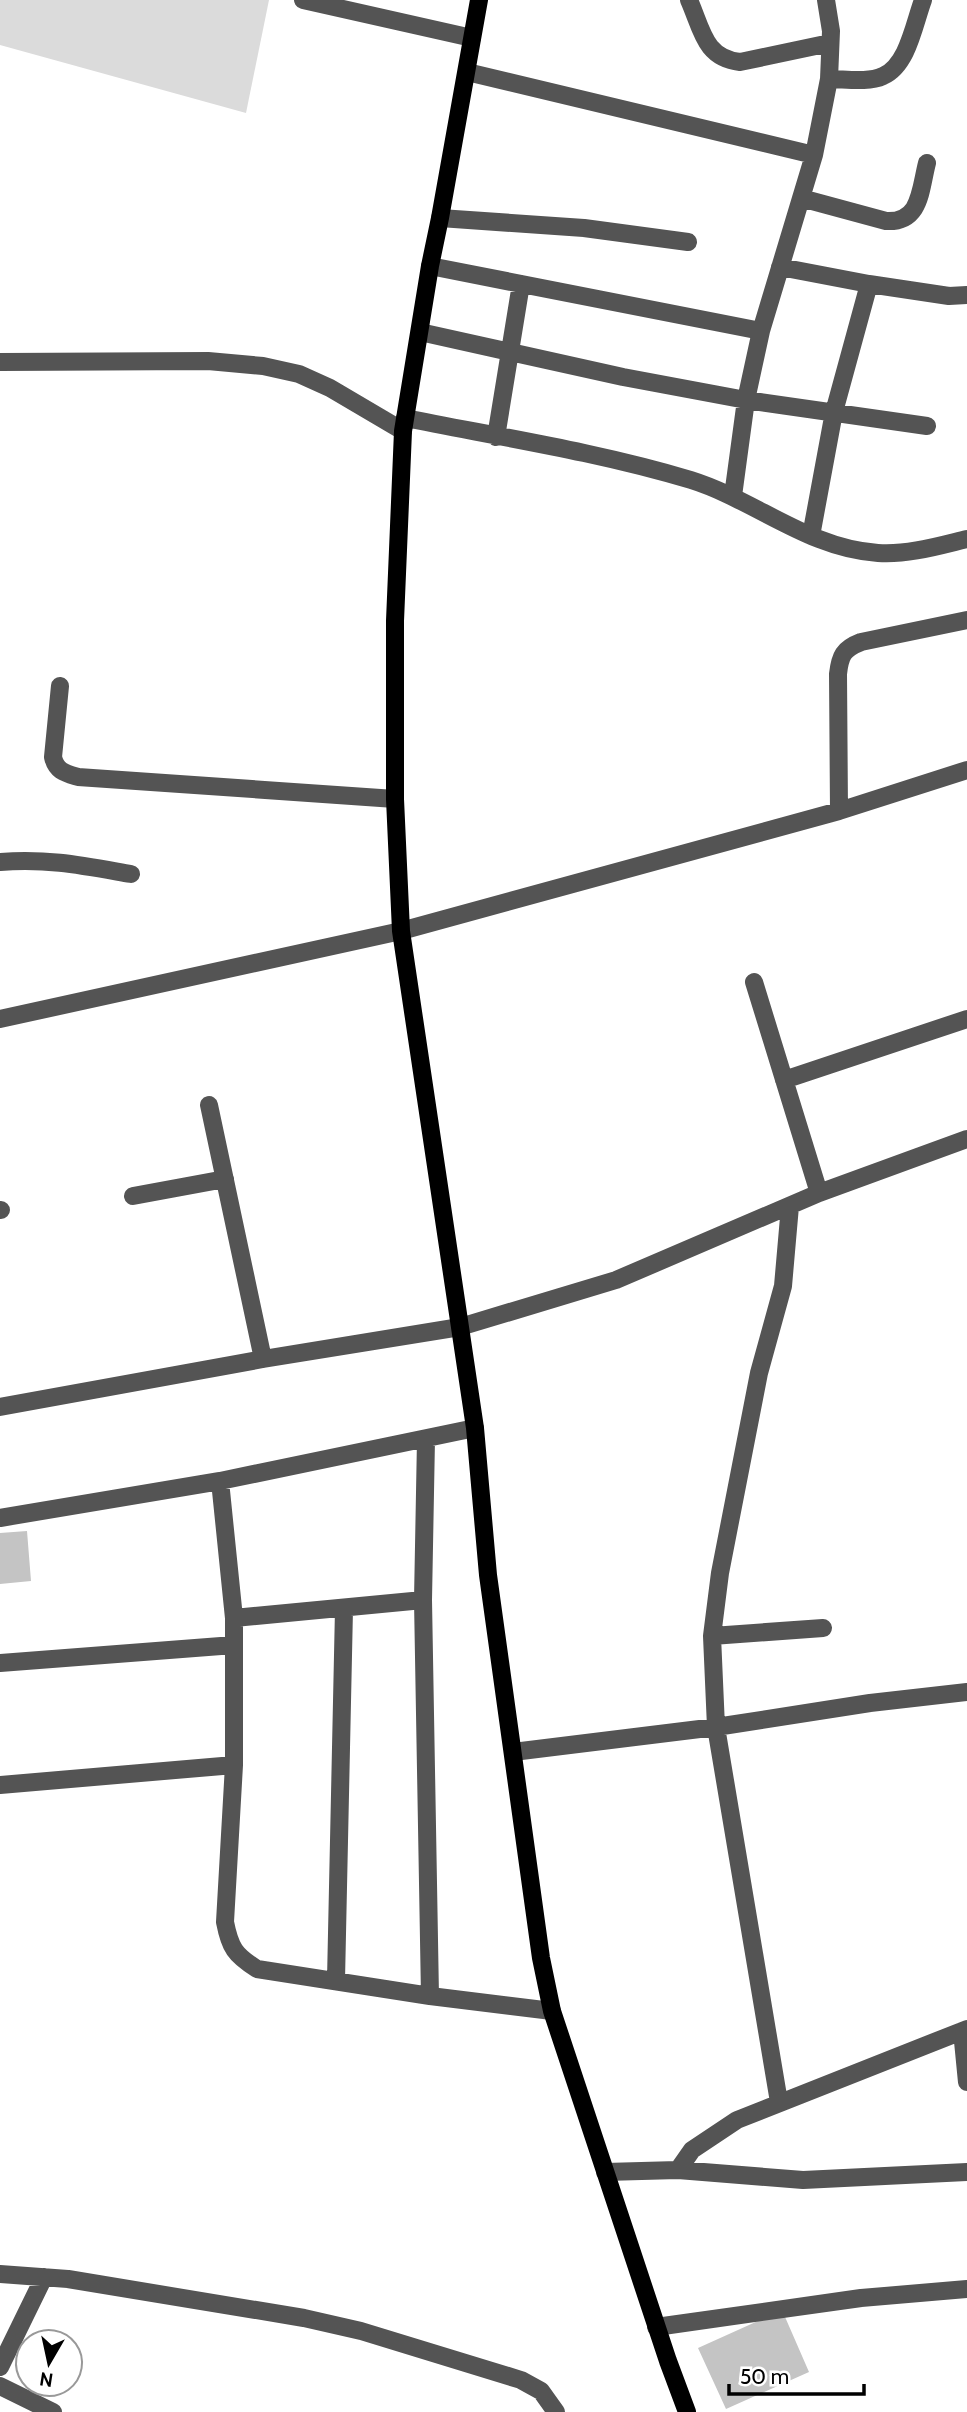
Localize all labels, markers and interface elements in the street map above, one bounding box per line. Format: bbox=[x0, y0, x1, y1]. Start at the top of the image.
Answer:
north arrow bbox=[14, 2328, 84, 2398]
scale bar bbox=[729, 2352, 864, 2396]
text: 50 m bbox=[740, 2364, 789, 2389]
text: N bbox=[38, 2367, 55, 2392]

